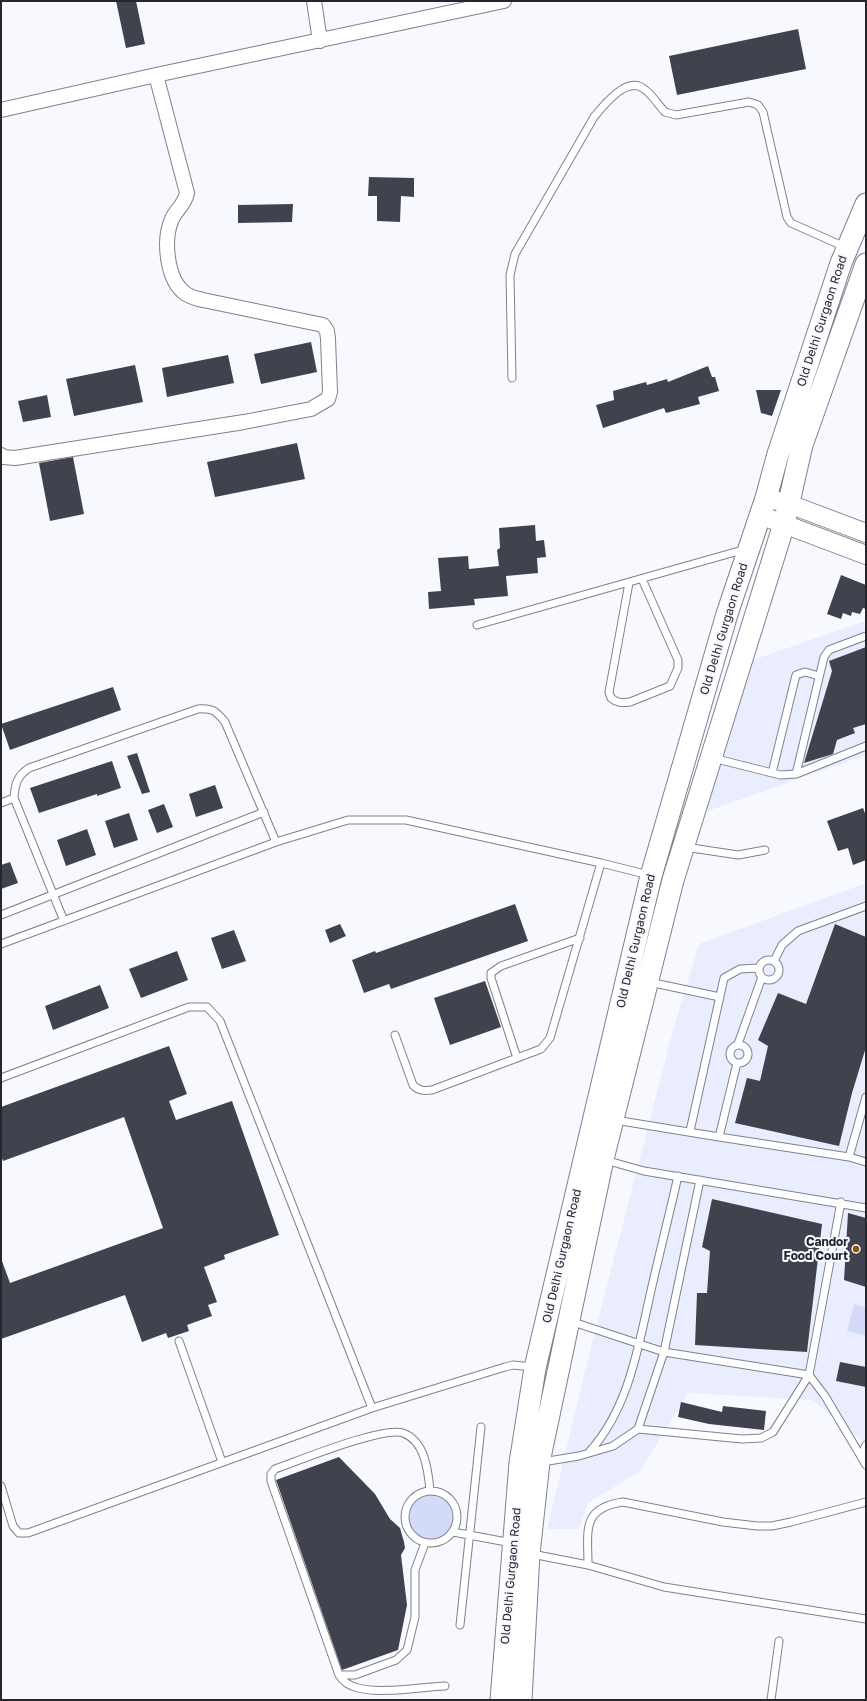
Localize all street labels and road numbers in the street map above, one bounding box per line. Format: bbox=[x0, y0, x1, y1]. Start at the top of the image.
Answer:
street label: Old Delhi Gurgaon Road bbox=[794, 254, 850, 388]
street label: Old Delhi Gurgaon Road bbox=[697, 561, 751, 697]
street label: Old Delhi Gurgaon Road bbox=[614, 873, 658, 1009]
street label: Old Delhi Gurgaon Road bbox=[540, 1188, 584, 1324]
street label: Old Delhi Gurgaon Road bbox=[498, 1507, 524, 1645]

